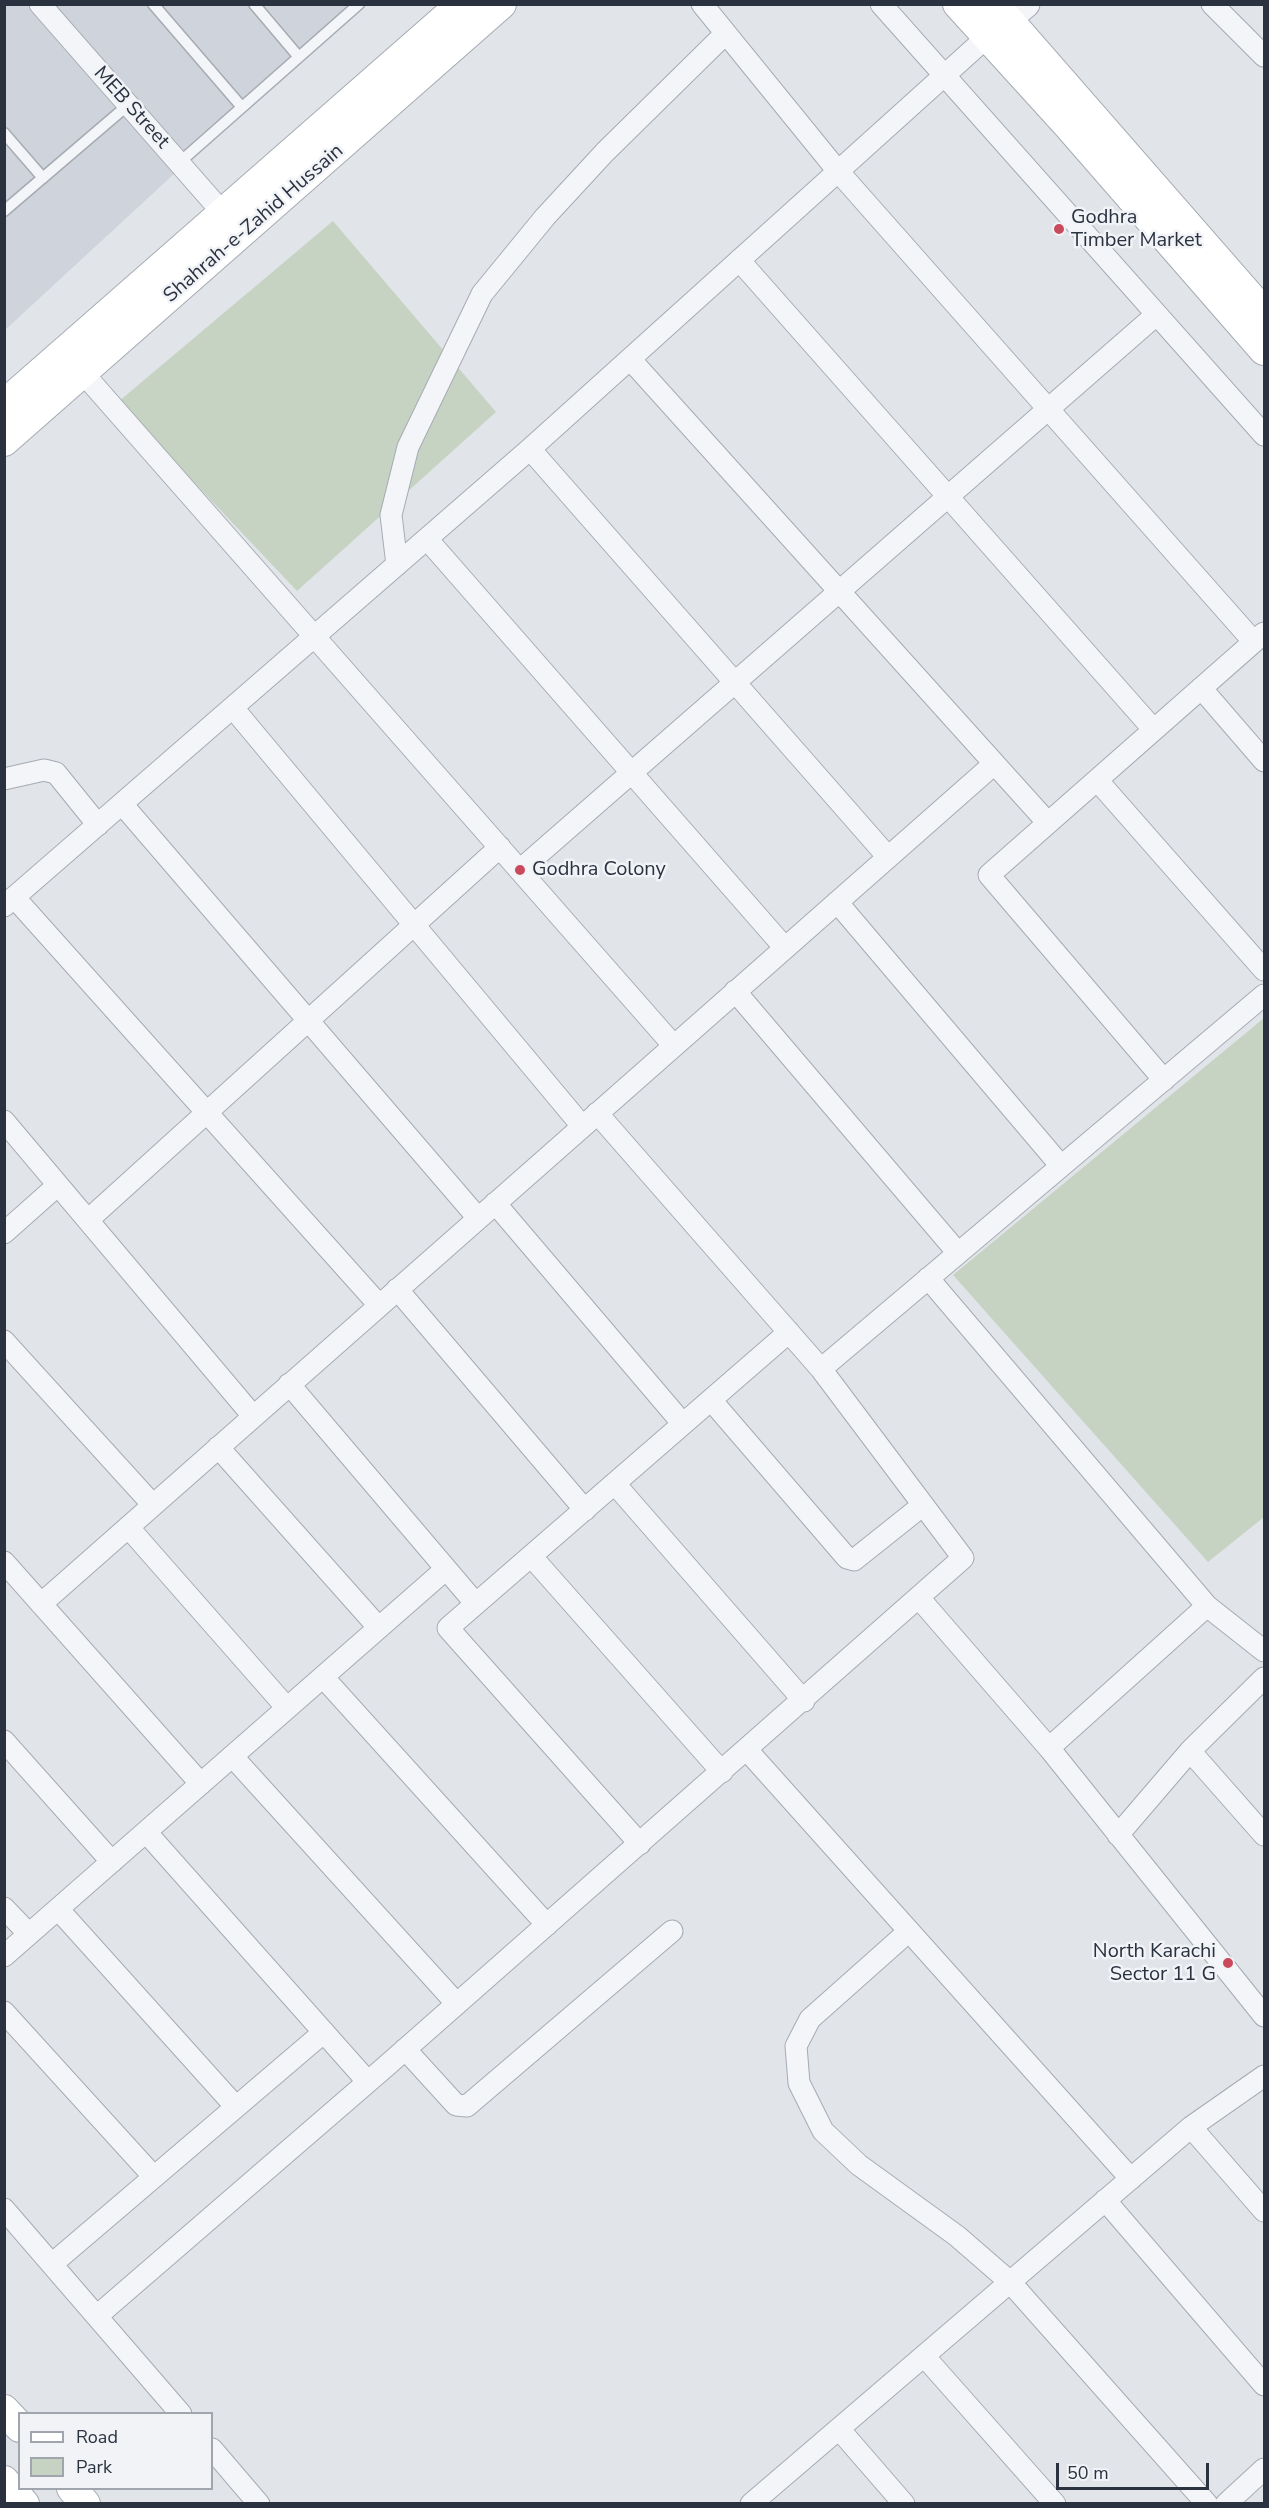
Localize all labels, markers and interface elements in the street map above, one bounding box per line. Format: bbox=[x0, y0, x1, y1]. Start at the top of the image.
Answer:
street label: MEB Street bbox=[88, 62, 174, 154]
street label: Shahrah-e-Zahid Hussain bbox=[159, 139, 349, 309]
place label: Godhra Timber Market bbox=[1071, 206, 1202, 253]
marker: Godhra Timber Market bbox=[1052, 222, 1066, 236]
place label: Godhra Colony bbox=[532, 858, 666, 882]
marker: Godhra Colony bbox=[513, 863, 527, 877]
place label: North Karachi Sector 11 G bbox=[1093, 1940, 1216, 1987]
marker: North Karachi Sector 11 G bbox=[1221, 1956, 1235, 1970]
legend bbox=[18, 2412, 213, 2490]
text: Road bbox=[76, 2425, 118, 2449]
scale bar bbox=[1059, 2451, 1212, 2489]
text: Park bbox=[76, 2455, 112, 2479]
text: 50 m bbox=[1067, 2461, 1109, 2485]

